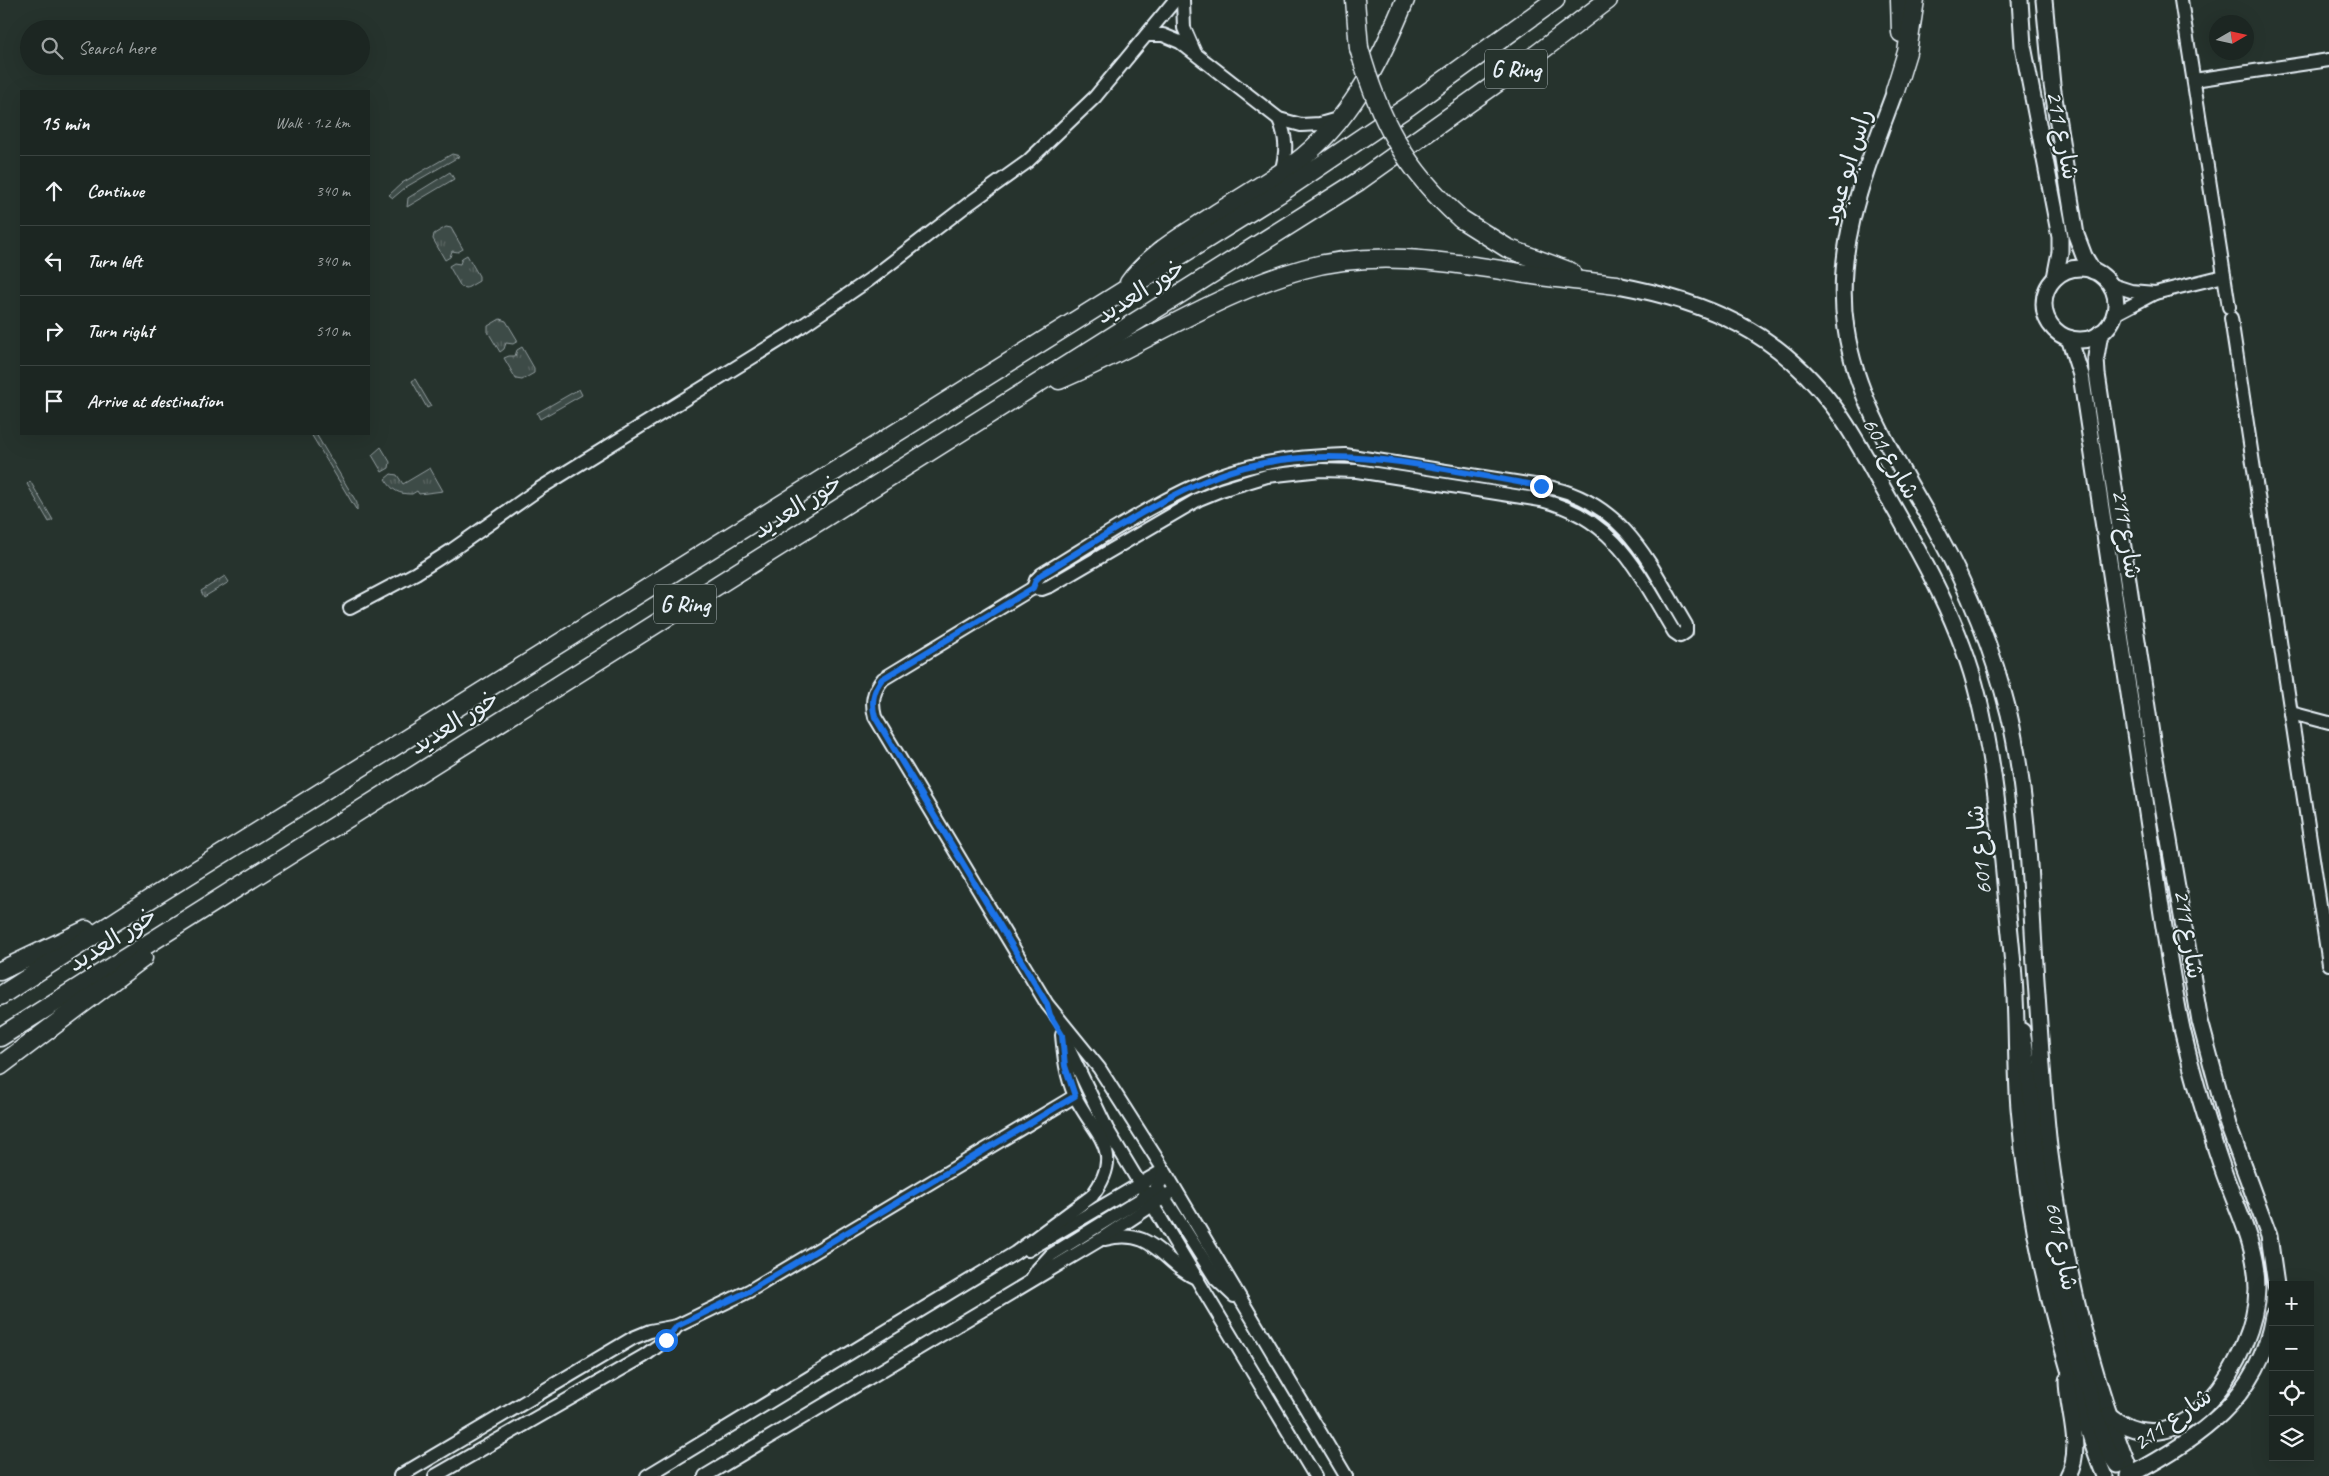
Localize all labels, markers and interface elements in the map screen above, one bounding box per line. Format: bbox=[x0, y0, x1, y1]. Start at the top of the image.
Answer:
north arrow bbox=[2209, 15, 2254, 60]
search box bbox=[20, 20, 370, 75]
icon: search bbox=[38, 34, 66, 62]
text: Search here bbox=[78, 36, 155, 60]
road number: G Ring bbox=[1485, 50, 1547, 89]
street label: شارع 211 bbox=[2038, 88, 2086, 182]
street label: راس ابو عبود bbox=[1815, 105, 1879, 229]
text: 15 min bbox=[40, 110, 89, 136]
text: Walk · 1.2 km bbox=[275, 113, 350, 133]
icon: ahead bbox=[40, 177, 68, 205]
text: Continue bbox=[87, 179, 144, 203]
text: 340 m bbox=[316, 181, 350, 201]
icon: left bbox=[40, 247, 68, 275]
text: Turn left bbox=[87, 249, 142, 273]
text: 340 m bbox=[316, 251, 350, 271]
street label: خور العديد bbox=[1090, 252, 1190, 330]
icon: right bbox=[40, 317, 68, 345]
text: Turn right bbox=[87, 319, 154, 343]
text: 510 m bbox=[316, 321, 350, 341]
icon: arrive bbox=[40, 387, 68, 415]
text: Arrive at destination bbox=[87, 389, 223, 413]
street label: شارع 601 bbox=[1854, 411, 1927, 506]
street label: خور العديد bbox=[747, 467, 847, 545]
route end bbox=[1530, 475, 1553, 498]
street label: شارع 211 bbox=[2103, 487, 2149, 581]
road number: G Ring bbox=[654, 584, 716, 624]
street label: خور العديد bbox=[404, 683, 504, 761]
street label: شارع 601 bbox=[1959, 803, 2001, 896]
street label: شارع 211 bbox=[2165, 887, 2211, 981]
street label: خور العديد bbox=[62, 900, 162, 978]
street label: شارع 601 bbox=[2037, 1199, 2085, 1293]
map controls bbox=[2269, 1281, 2314, 1461]
button: + bbox=[2269, 1281, 2314, 1326]
button: − bbox=[2269, 1326, 2314, 1371]
route start bbox=[655, 1329, 678, 1352]
button: locate bbox=[2269, 1371, 2314, 1416]
street label: شارع 211 bbox=[2126, 1381, 2219, 1459]
button: layers bbox=[2269, 1416, 2314, 1461]

